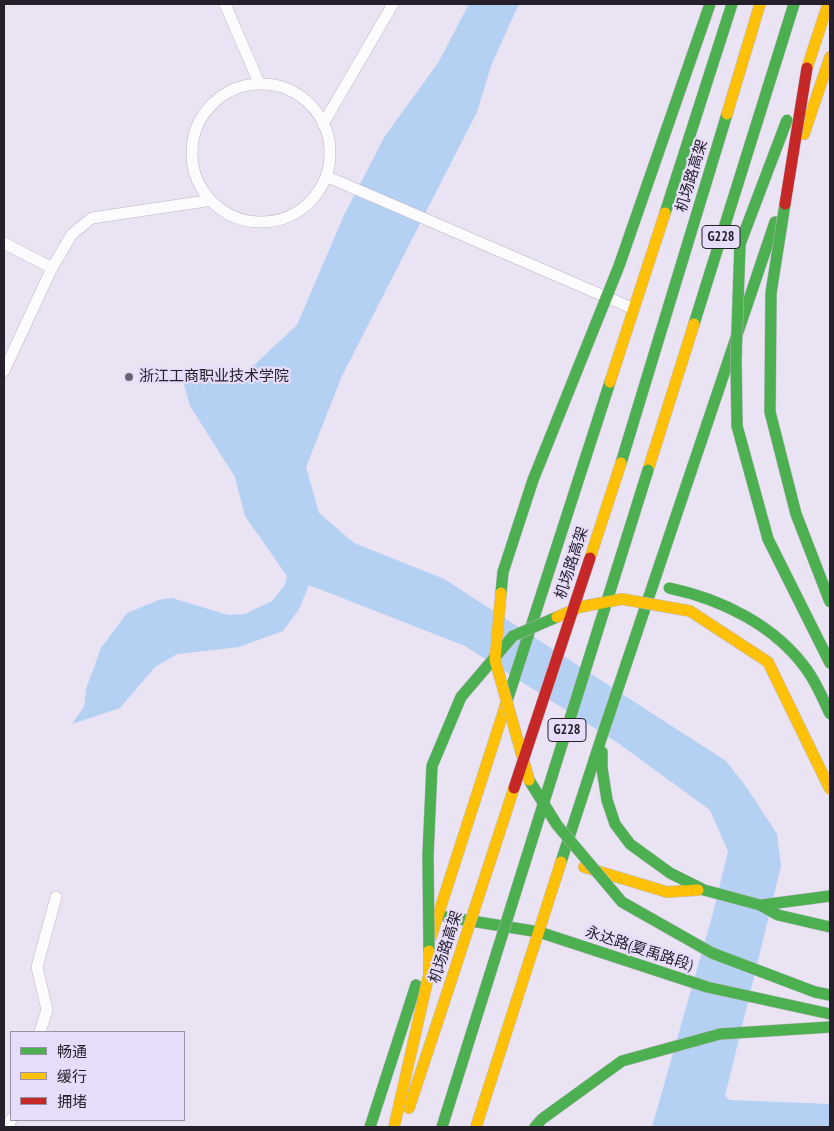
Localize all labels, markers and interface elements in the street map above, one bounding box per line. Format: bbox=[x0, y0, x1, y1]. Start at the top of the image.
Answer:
street label: 机场路高架 bbox=[672, 138, 712, 214]
road number: G228 bbox=[702, 226, 740, 248]
place label: 浙江工商职业技术学院 bbox=[139, 368, 289, 386]
marker: 浙江工商职业技术学院 bbox=[123, 371, 135, 383]
street label: 机场路高架 bbox=[552, 525, 592, 601]
road number: G228 bbox=[548, 718, 586, 742]
street label: 机场路高架 bbox=[426, 909, 466, 985]
street label: 永达路(夏禹路段) bbox=[583, 923, 695, 975]
legend bbox=[10, 1031, 185, 1121]
text: 畅通 bbox=[57, 1042, 87, 1061]
text: 缓行 bbox=[57, 1067, 87, 1086]
text: 拥堵 bbox=[57, 1092, 87, 1111]

